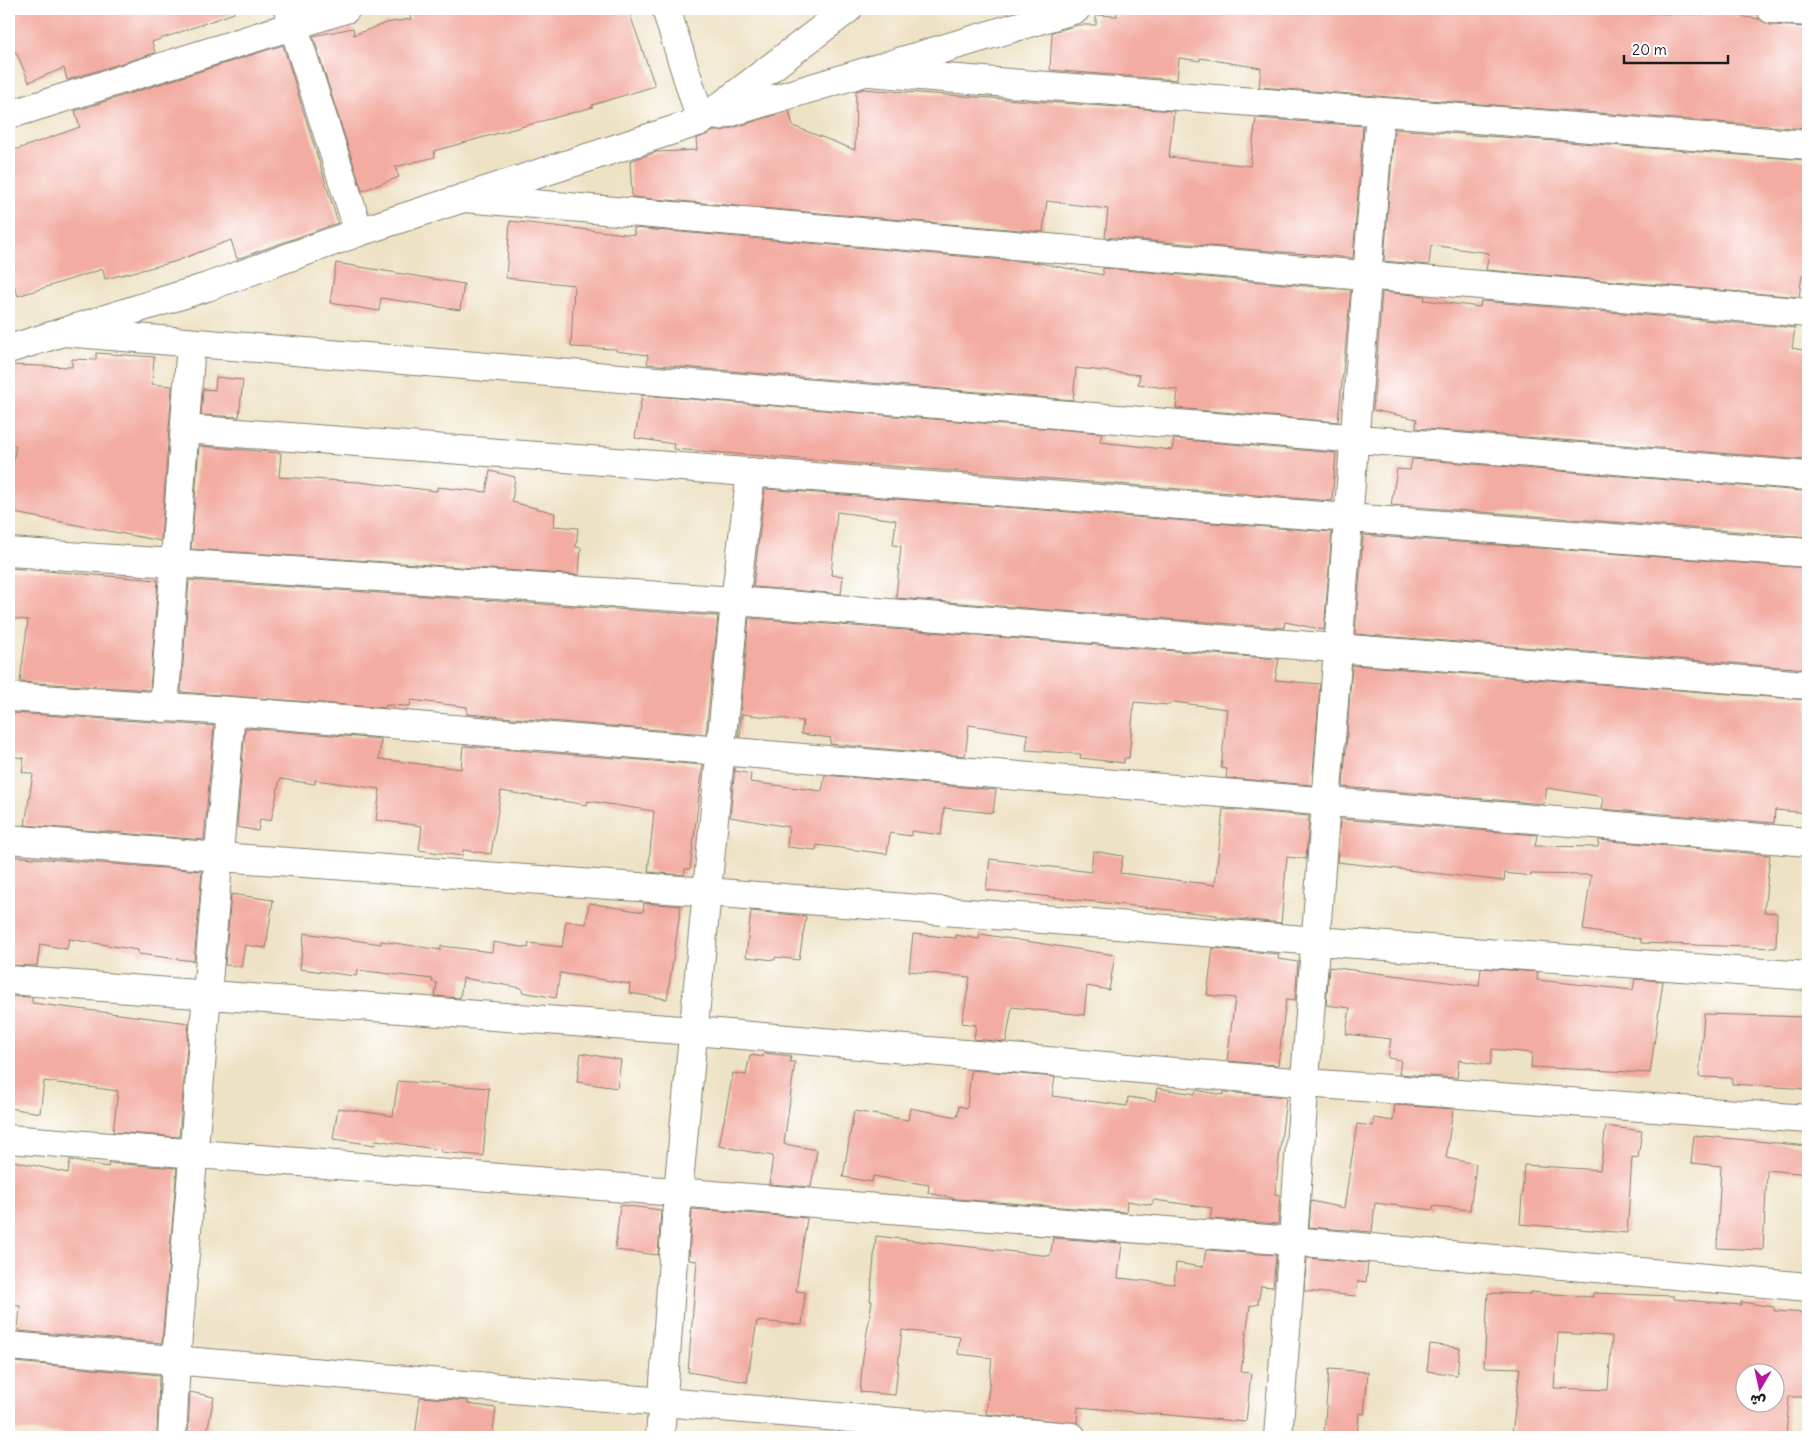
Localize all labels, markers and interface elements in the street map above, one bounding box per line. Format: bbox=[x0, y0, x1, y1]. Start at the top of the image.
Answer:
scale bar bbox=[1624, 32, 1728, 64]
text: 20 m bbox=[1632, 40, 1667, 59]
north arrow bbox=[1734, 1364, 1784, 1414]
text: ش bbox=[1749, 1391, 1767, 1411]

